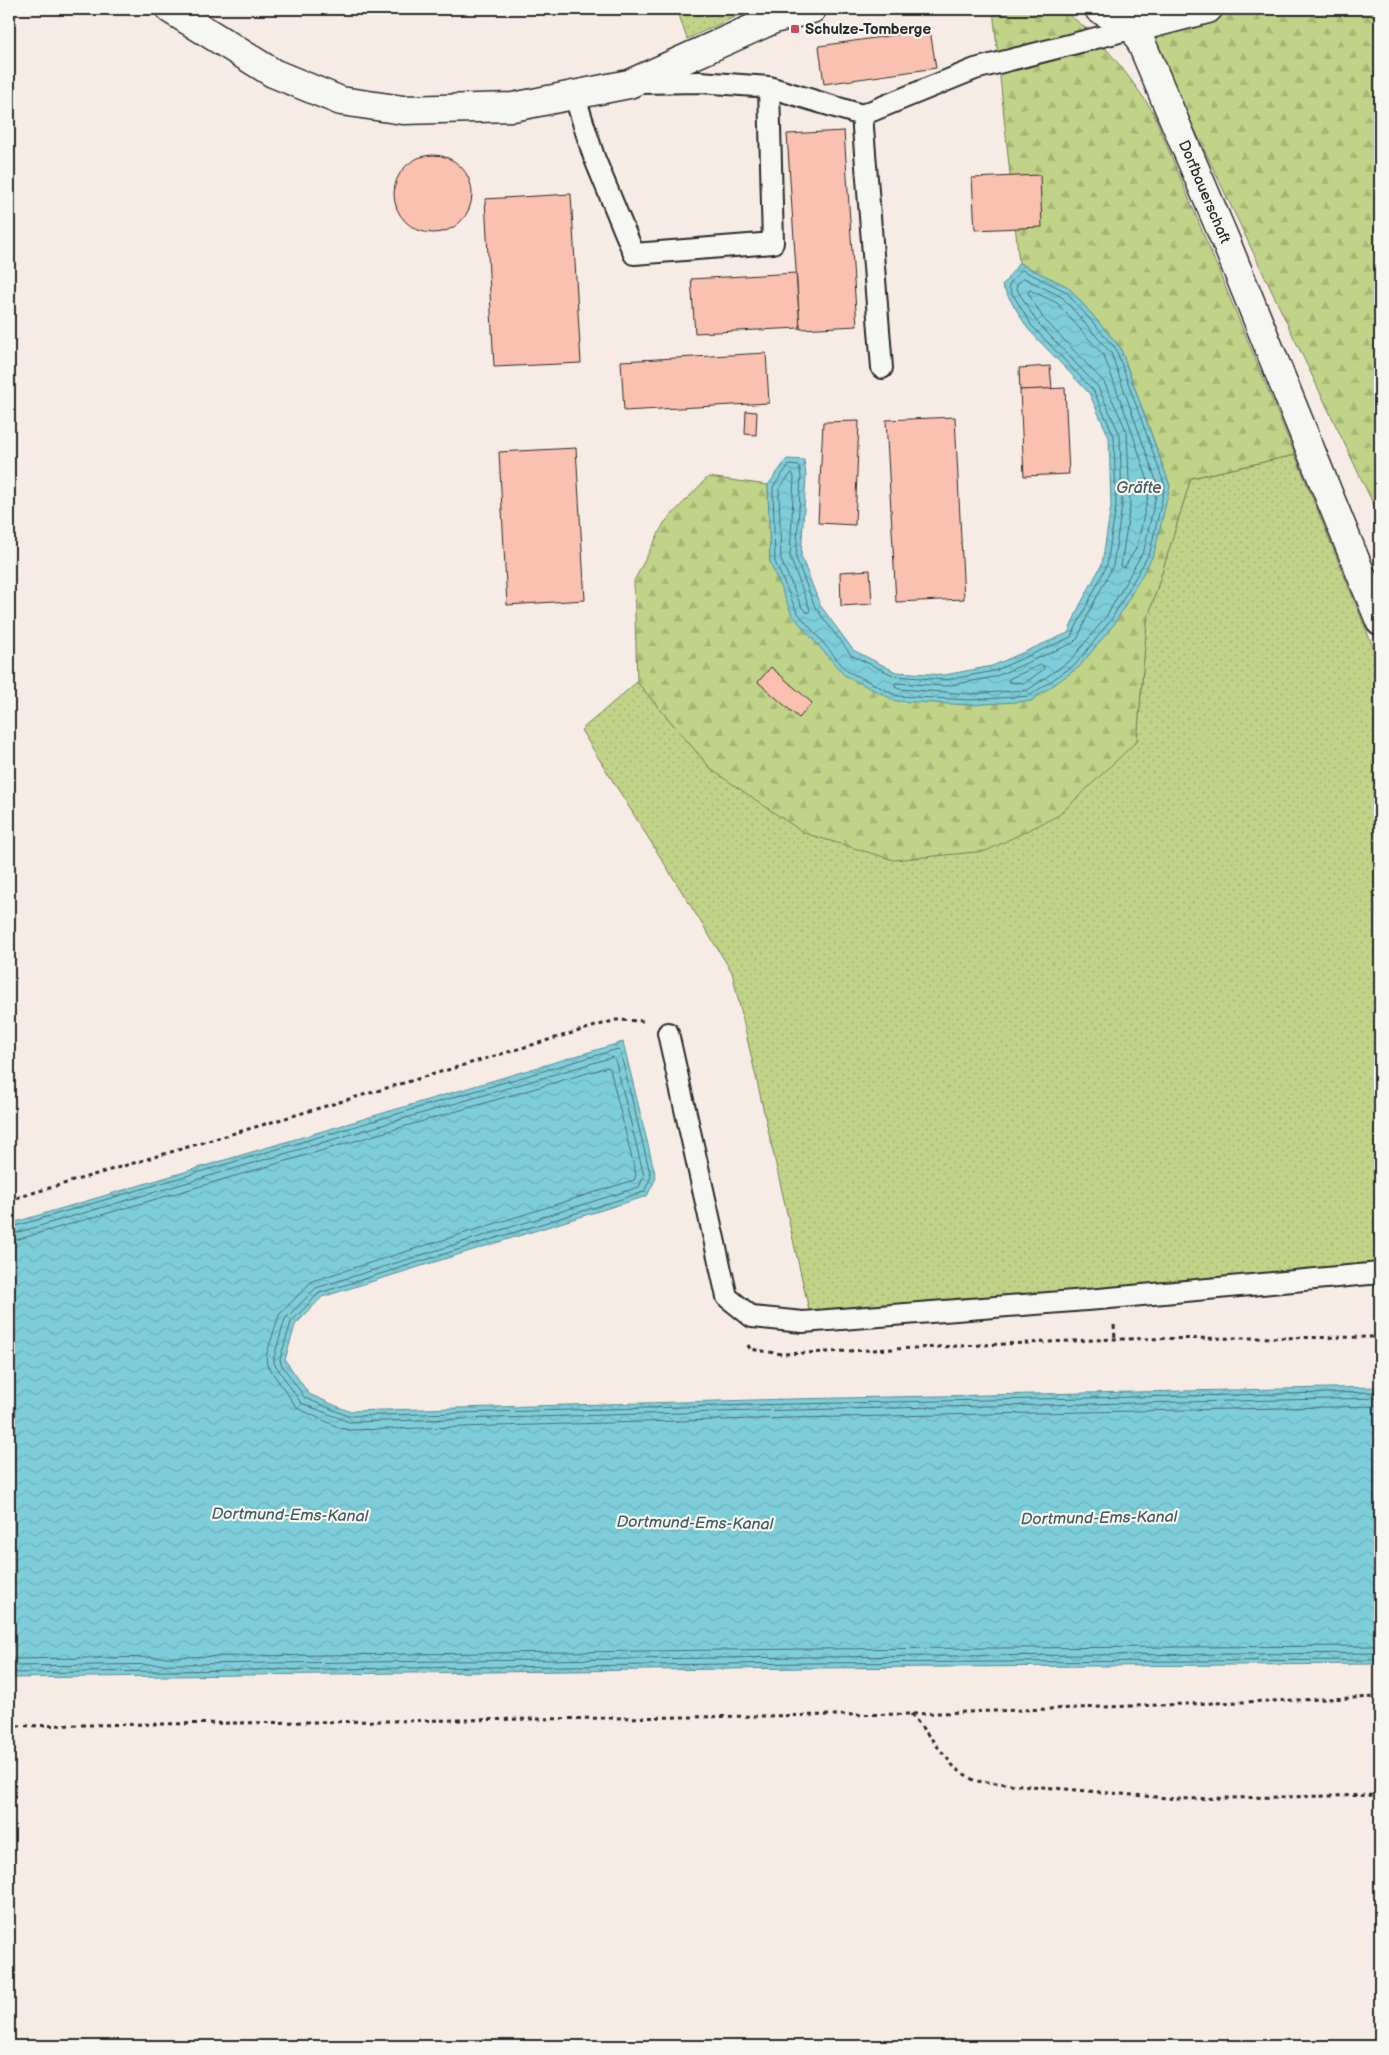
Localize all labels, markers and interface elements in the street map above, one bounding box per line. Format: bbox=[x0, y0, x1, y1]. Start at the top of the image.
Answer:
place label: Schulze-Tomberge bbox=[805, 20, 931, 39]
marker: Schulze-Tomberge bbox=[789, 23, 801, 35]
street label: Dorfbauerschaft bbox=[1174, 137, 1235, 247]
water label: Gräfte bbox=[1116, 479, 1162, 498]
water label: Dortmund-Ems-Kanal bbox=[211, 1505, 370, 1526]
water label: Dortmund-Ems-Kanal bbox=[1021, 1508, 1179, 1529]
water label: Dortmund-Ems-Kanal bbox=[616, 1513, 775, 1534]

